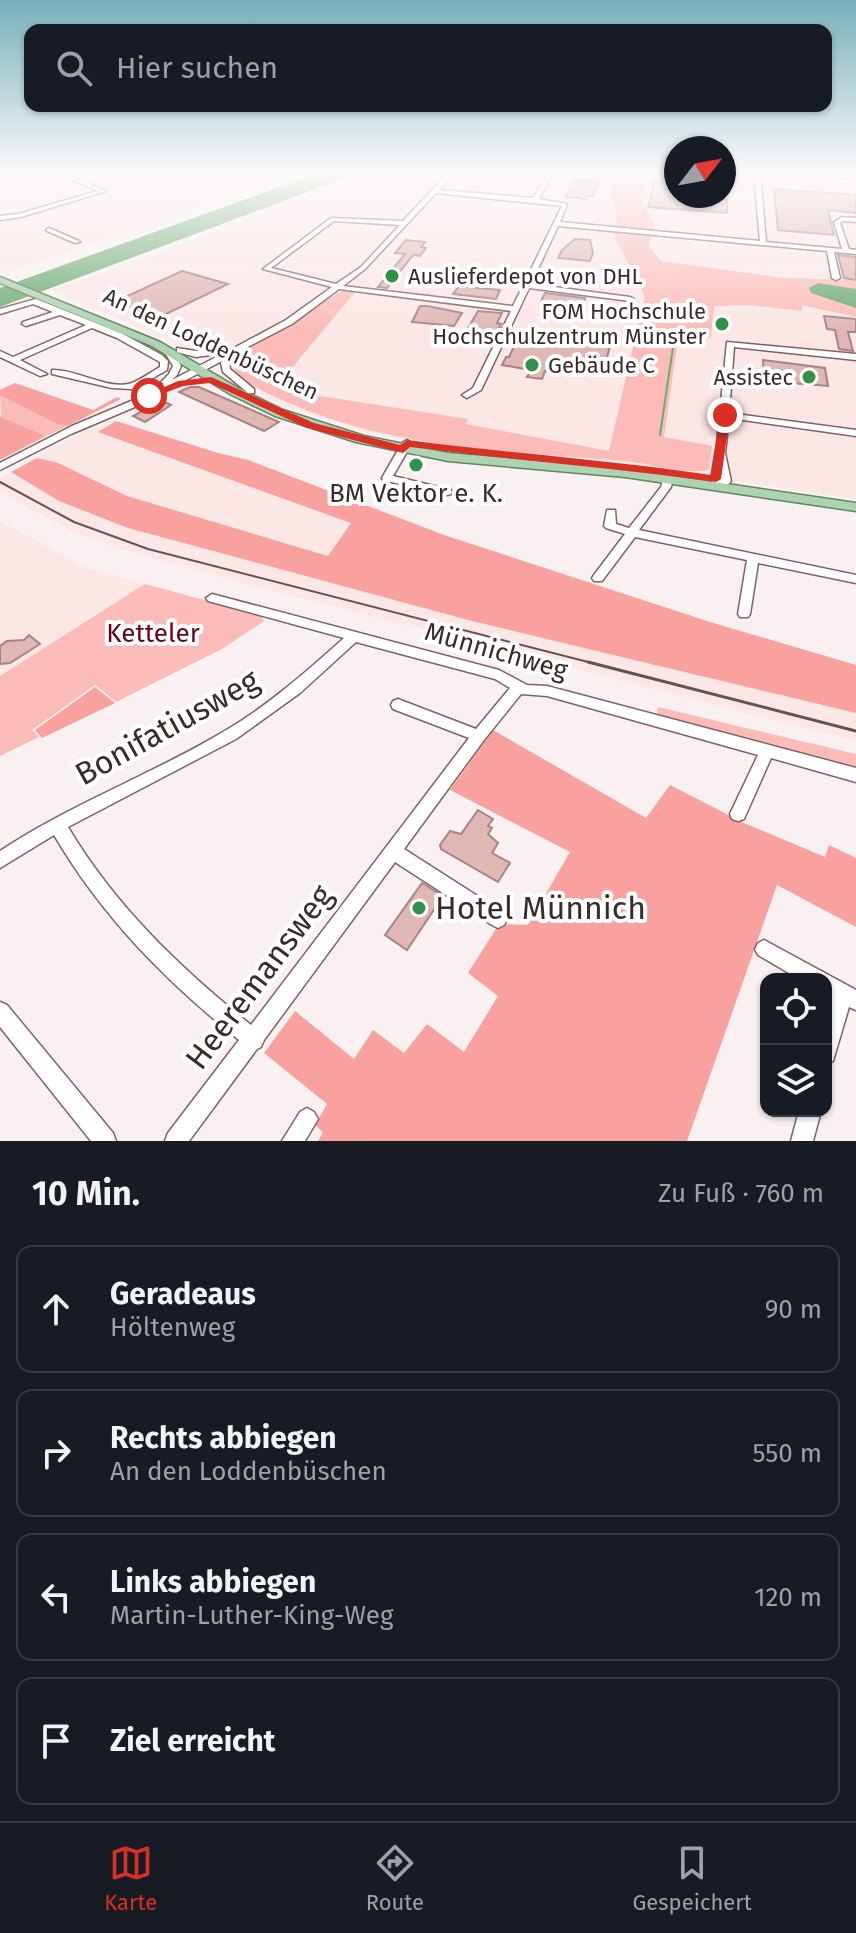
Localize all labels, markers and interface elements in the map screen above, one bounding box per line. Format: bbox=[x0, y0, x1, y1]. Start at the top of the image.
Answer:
search box bbox=[24, 24, 832, 112]
icon: search bbox=[52, 46, 96, 90]
text: Hier suchen bbox=[116, 50, 278, 86]
north arrow bbox=[664, 136, 736, 208]
place label: Auslieferdepot von DHL bbox=[408, 263, 643, 290]
marker: Auslieferdepot von DHL bbox=[383, 267, 401, 285]
street label: An den Loddenbüschen bbox=[99, 282, 323, 406]
place label: FOM Hochschule Hochschulzentrum Münster bbox=[432, 298, 706, 350]
marker: FOM Hochschule Hochschulzentrum Münster bbox=[713, 315, 731, 333]
place label: Gebäude C bbox=[548, 352, 655, 379]
marker: Gebäude C bbox=[523, 356, 541, 374]
place label: Assistec bbox=[713, 364, 793, 391]
marker: Assistec bbox=[800, 368, 818, 386]
route start bbox=[131, 378, 167, 414]
route end bbox=[707, 397, 743, 433]
marker: BM Vektor e. K. bbox=[407, 456, 425, 474]
place label: BM Vektor e. K. bbox=[329, 478, 503, 509]
street label: Münnichweg bbox=[421, 616, 571, 686]
park label: Ketteler bbox=[106, 618, 200, 649]
street label: Bonifatiusweg bbox=[68, 661, 266, 793]
street label: Heeremansweg bbox=[177, 877, 341, 1077]
place label: Hotel Münnich bbox=[435, 889, 646, 927]
marker: Hotel Münnich bbox=[410, 899, 428, 917]
map controls bbox=[760, 973, 832, 1117]
button: locate bbox=[760, 973, 832, 1045]
button: layers bbox=[760, 1045, 832, 1117]
text: 10 Min. bbox=[32, 1173, 140, 1214]
text: Zu Fuß · 760 m bbox=[658, 1178, 824, 1209]
text: Geradeaus bbox=[110, 1276, 256, 1312]
icon: ahead bbox=[34, 1287, 78, 1331]
text: 90 m bbox=[765, 1294, 822, 1325]
text: Höltenweg bbox=[110, 1312, 235, 1343]
text: Rechts abbiegen bbox=[110, 1420, 337, 1456]
icon: right bbox=[34, 1431, 78, 1475]
text: 550 m bbox=[752, 1438, 822, 1469]
text: An den Loddenbüschen bbox=[110, 1456, 387, 1487]
text: Links abbiegen bbox=[110, 1564, 316, 1600]
icon: left bbox=[34, 1575, 78, 1619]
text: 120 m bbox=[754, 1582, 822, 1613]
text: Martin-Luther-King-Weg bbox=[110, 1600, 394, 1631]
icon: arrive bbox=[34, 1719, 78, 1763]
text: Ziel erreicht bbox=[110, 1723, 275, 1759]
tab: Karte bbox=[104, 1841, 157, 1916]
tab: Route bbox=[366, 1841, 424, 1916]
tab: Gespeichert bbox=[632, 1841, 752, 1916]

